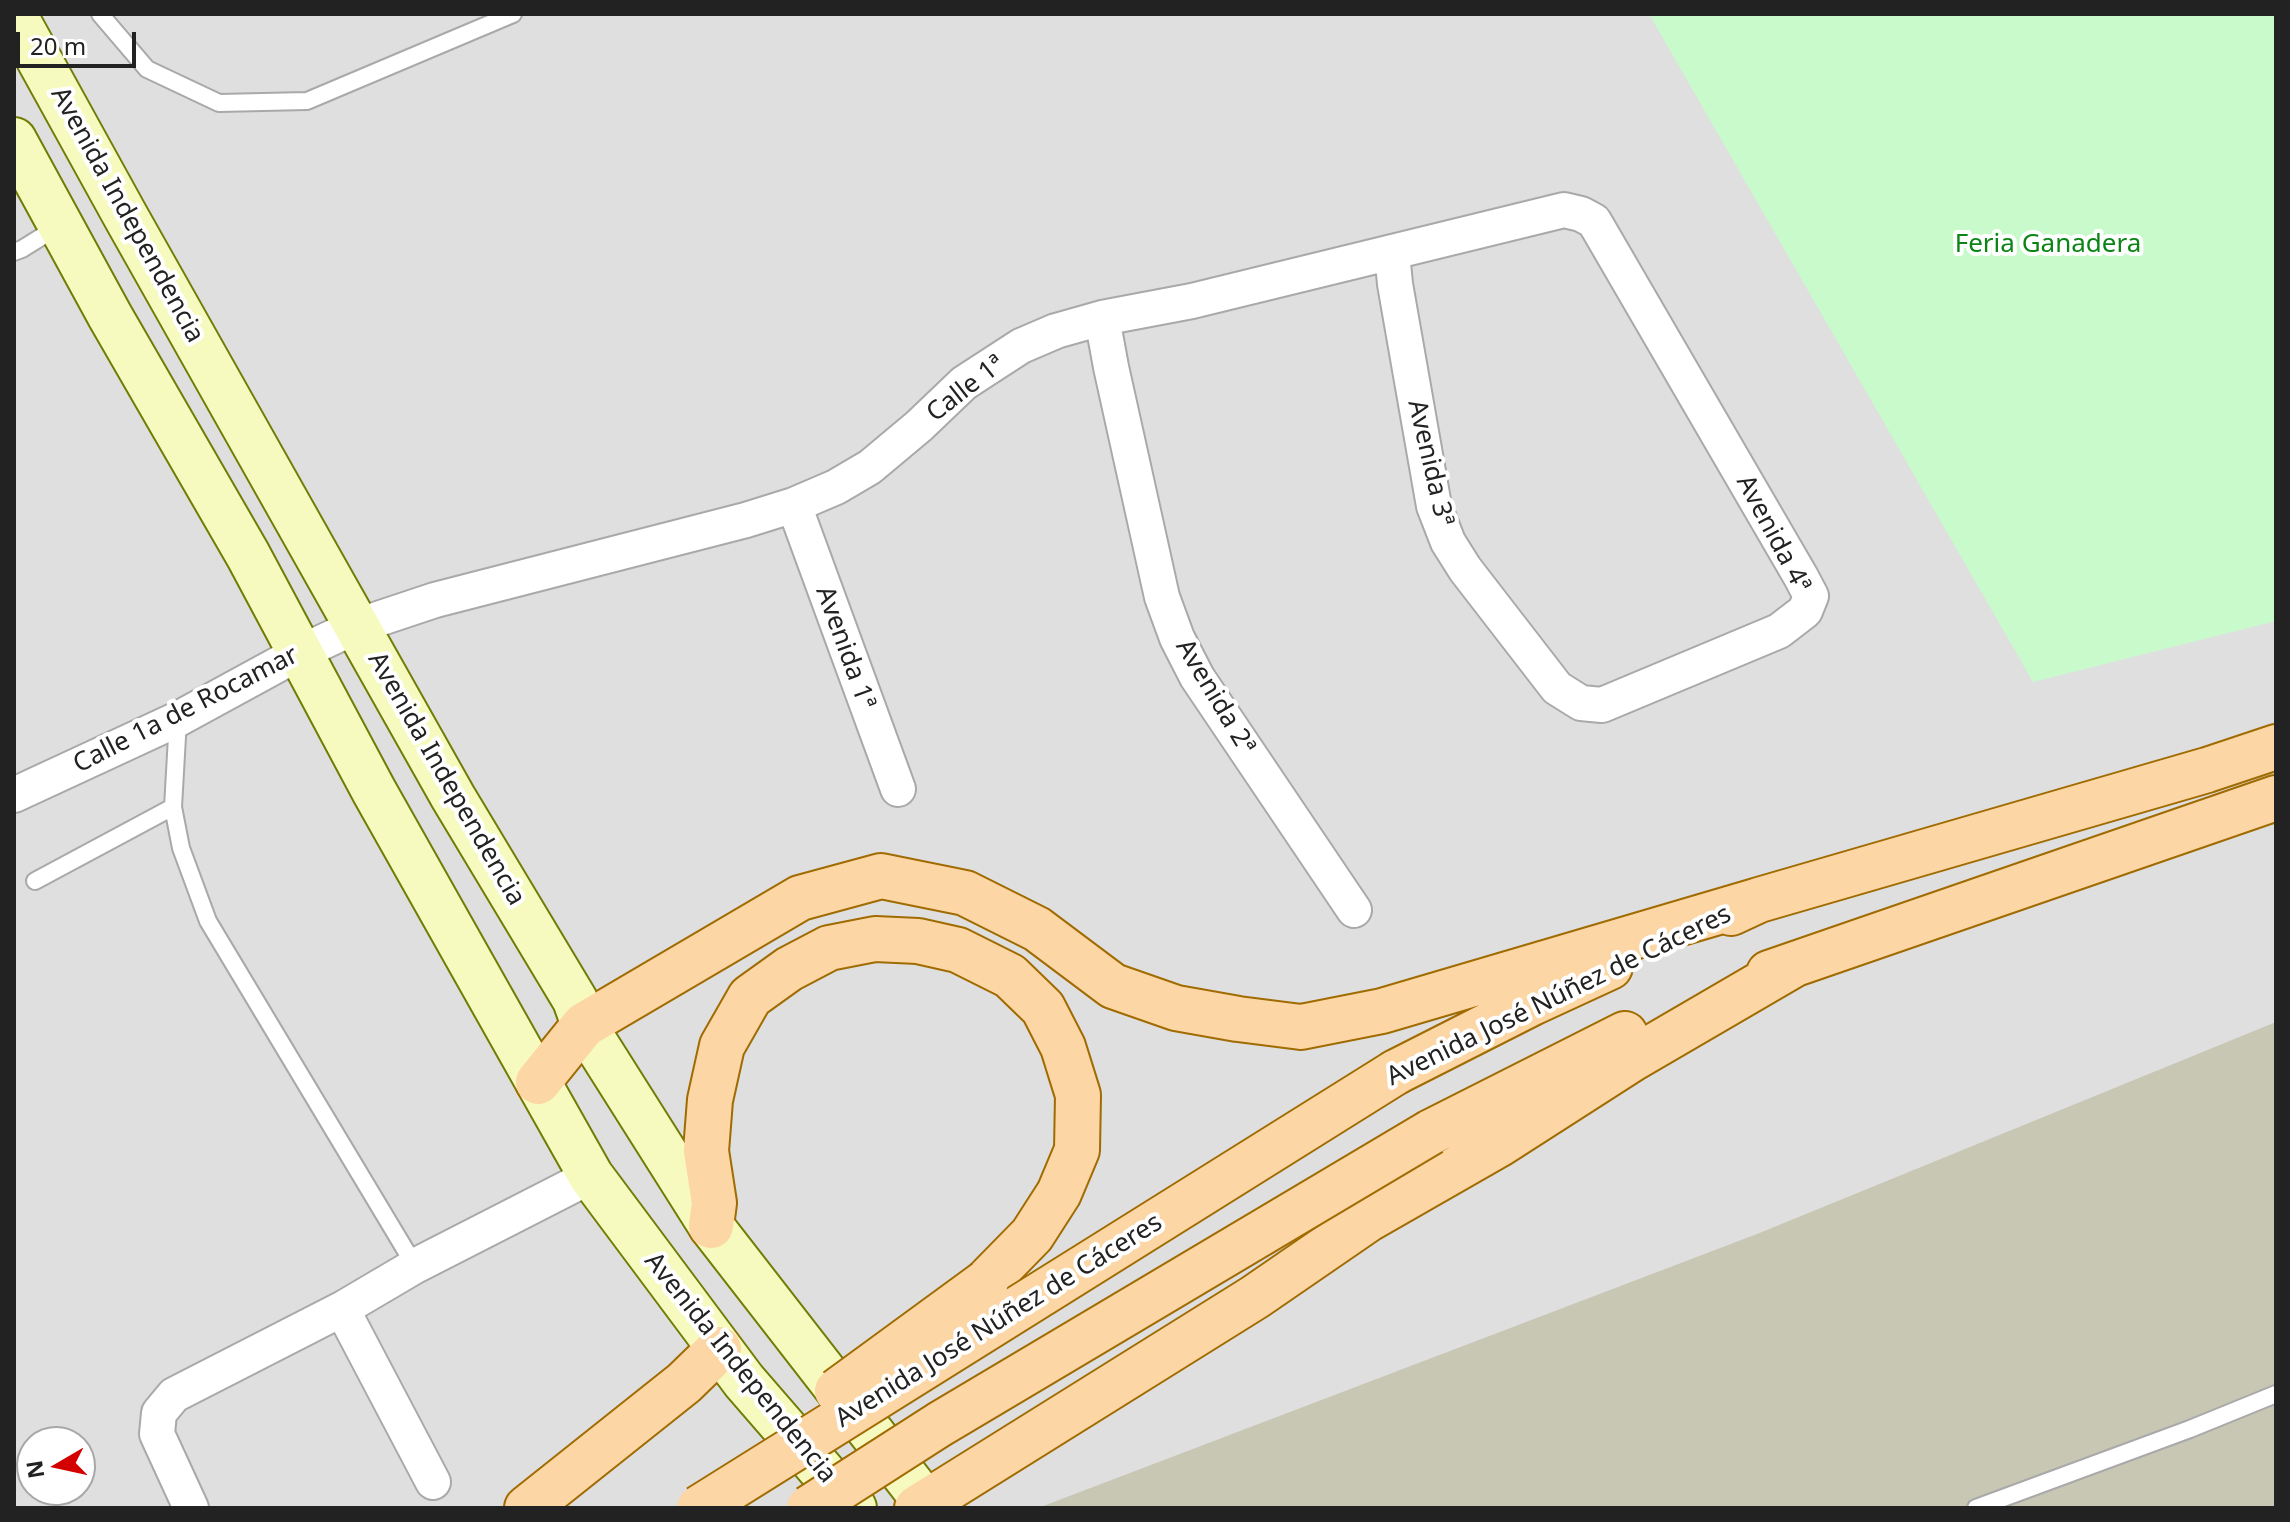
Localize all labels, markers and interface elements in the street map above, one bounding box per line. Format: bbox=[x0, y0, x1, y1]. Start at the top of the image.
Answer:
scale bar bbox=[20, 16, 140, 66]
text: 20 m bbox=[30, 29, 86, 62]
street label: Avenida Independencia bbox=[44, 82, 210, 348]
park label: Feria Ganadera bbox=[1955, 229, 2141, 261]
street label: Calle 1ª bbox=[921, 349, 1011, 429]
street label: Avenida 3ª bbox=[1400, 397, 1460, 529]
street label: Avenida 4ª bbox=[1729, 470, 1817, 598]
street label: Avenida 1ª bbox=[808, 582, 882, 714]
street label: Avenida 2ª bbox=[1168, 634, 1262, 760]
street label: Calle 1a de Rocamar bbox=[68, 640, 304, 780]
street label: Avenida Independencia bbox=[361, 647, 531, 911]
street label: Avenida José Núñez de Cáceres bbox=[1382, 899, 1736, 1093]
street label: Avenida José Núñez de Cáceres bbox=[830, 1207, 1168, 1435]
street label: Avenida Independencia bbox=[637, 1247, 843, 1489]
north arrow bbox=[16, 1426, 96, 1506]
text: N bbox=[18, 1458, 50, 1481]

